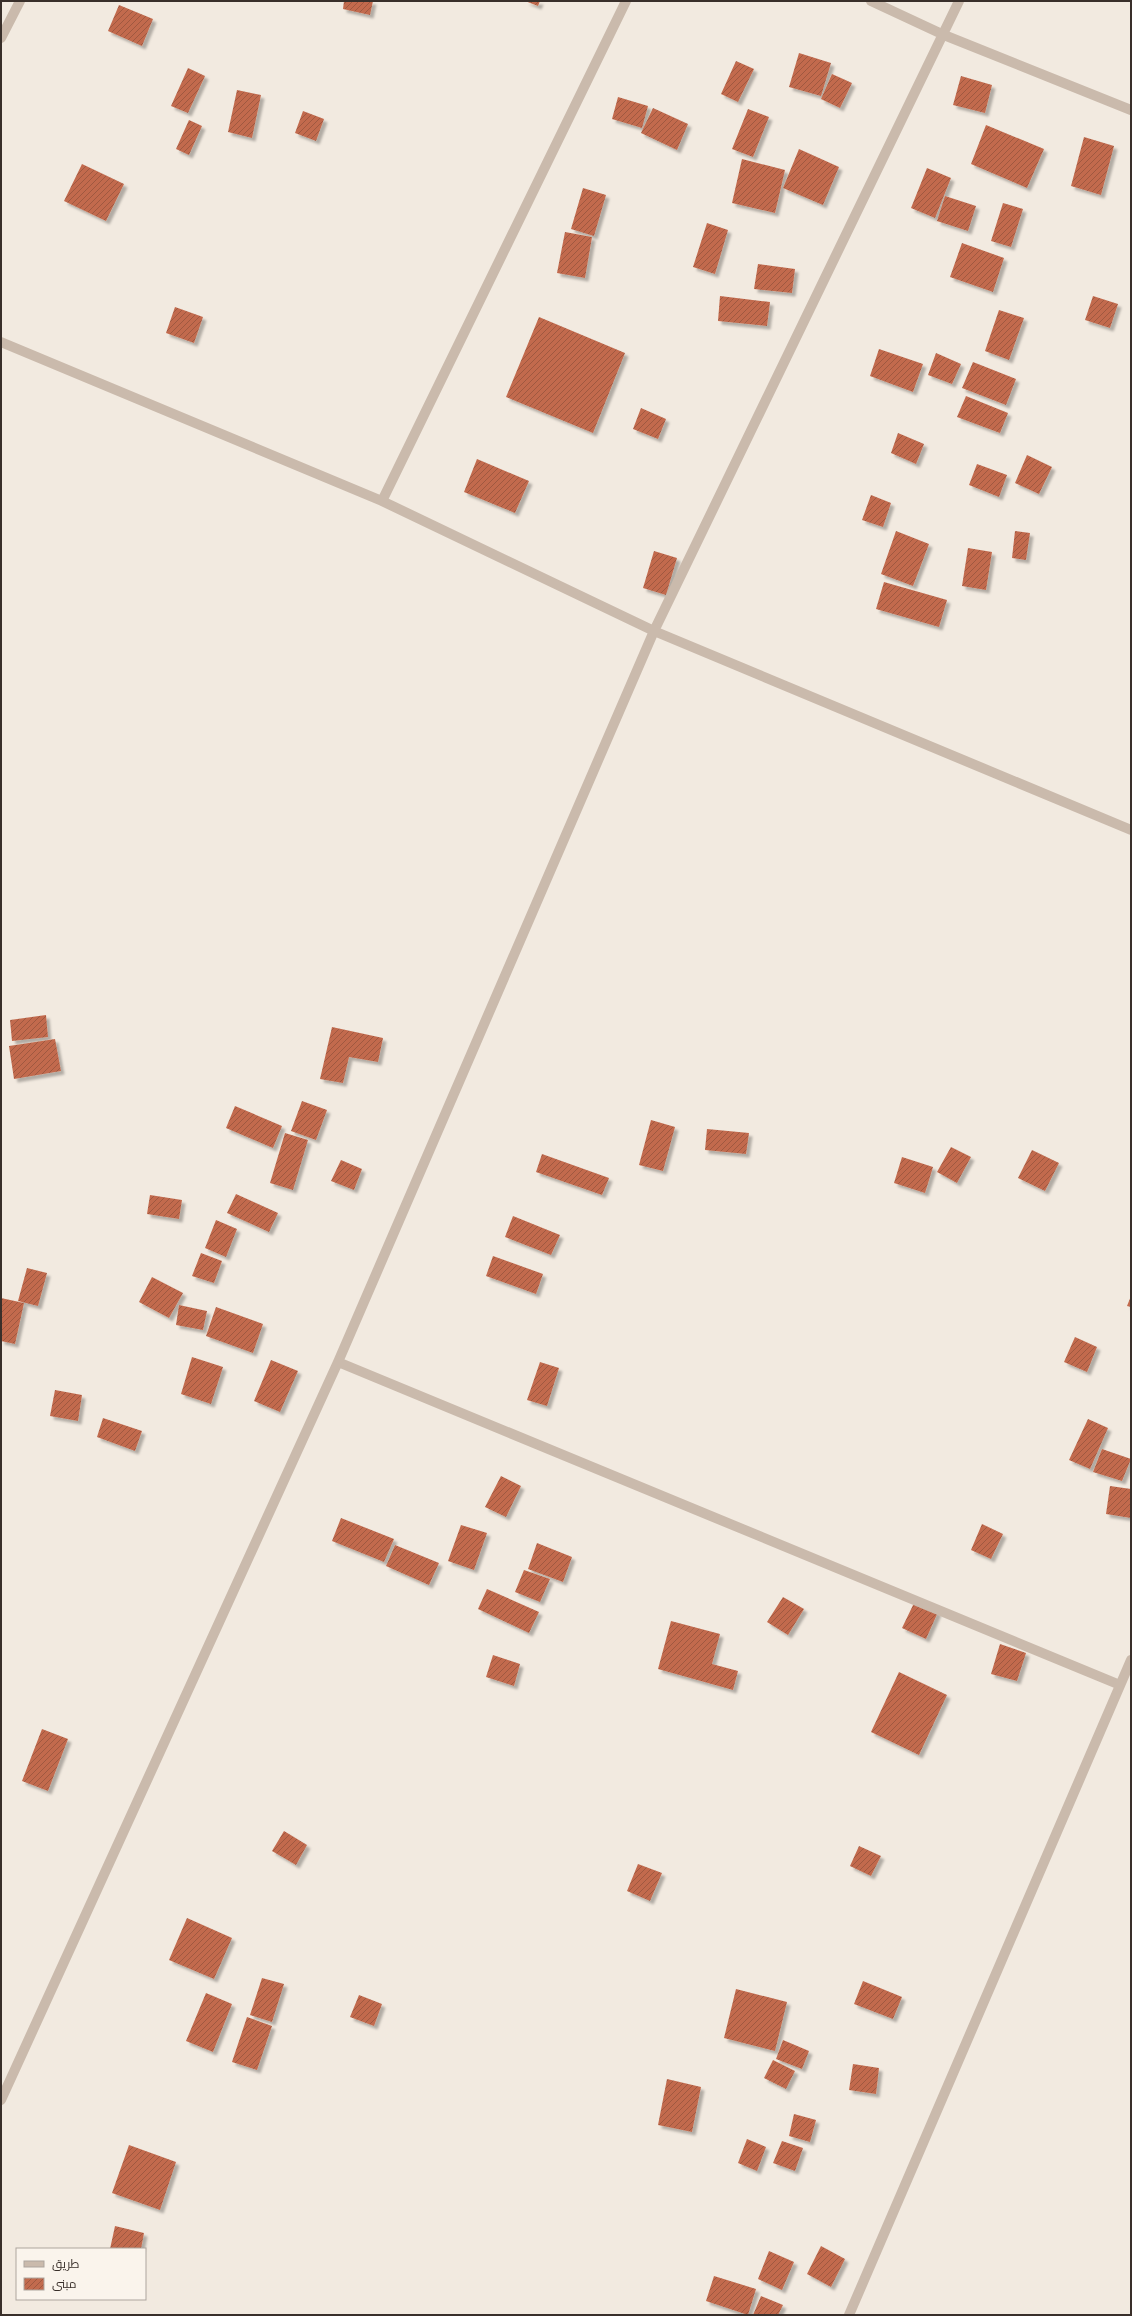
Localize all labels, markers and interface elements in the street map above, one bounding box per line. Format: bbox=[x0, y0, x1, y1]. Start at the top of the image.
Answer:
legend bbox=[16, 2248, 146, 2300]
text: طريق bbox=[52, 2255, 80, 2272]
text: مبنى bbox=[52, 2275, 77, 2292]

